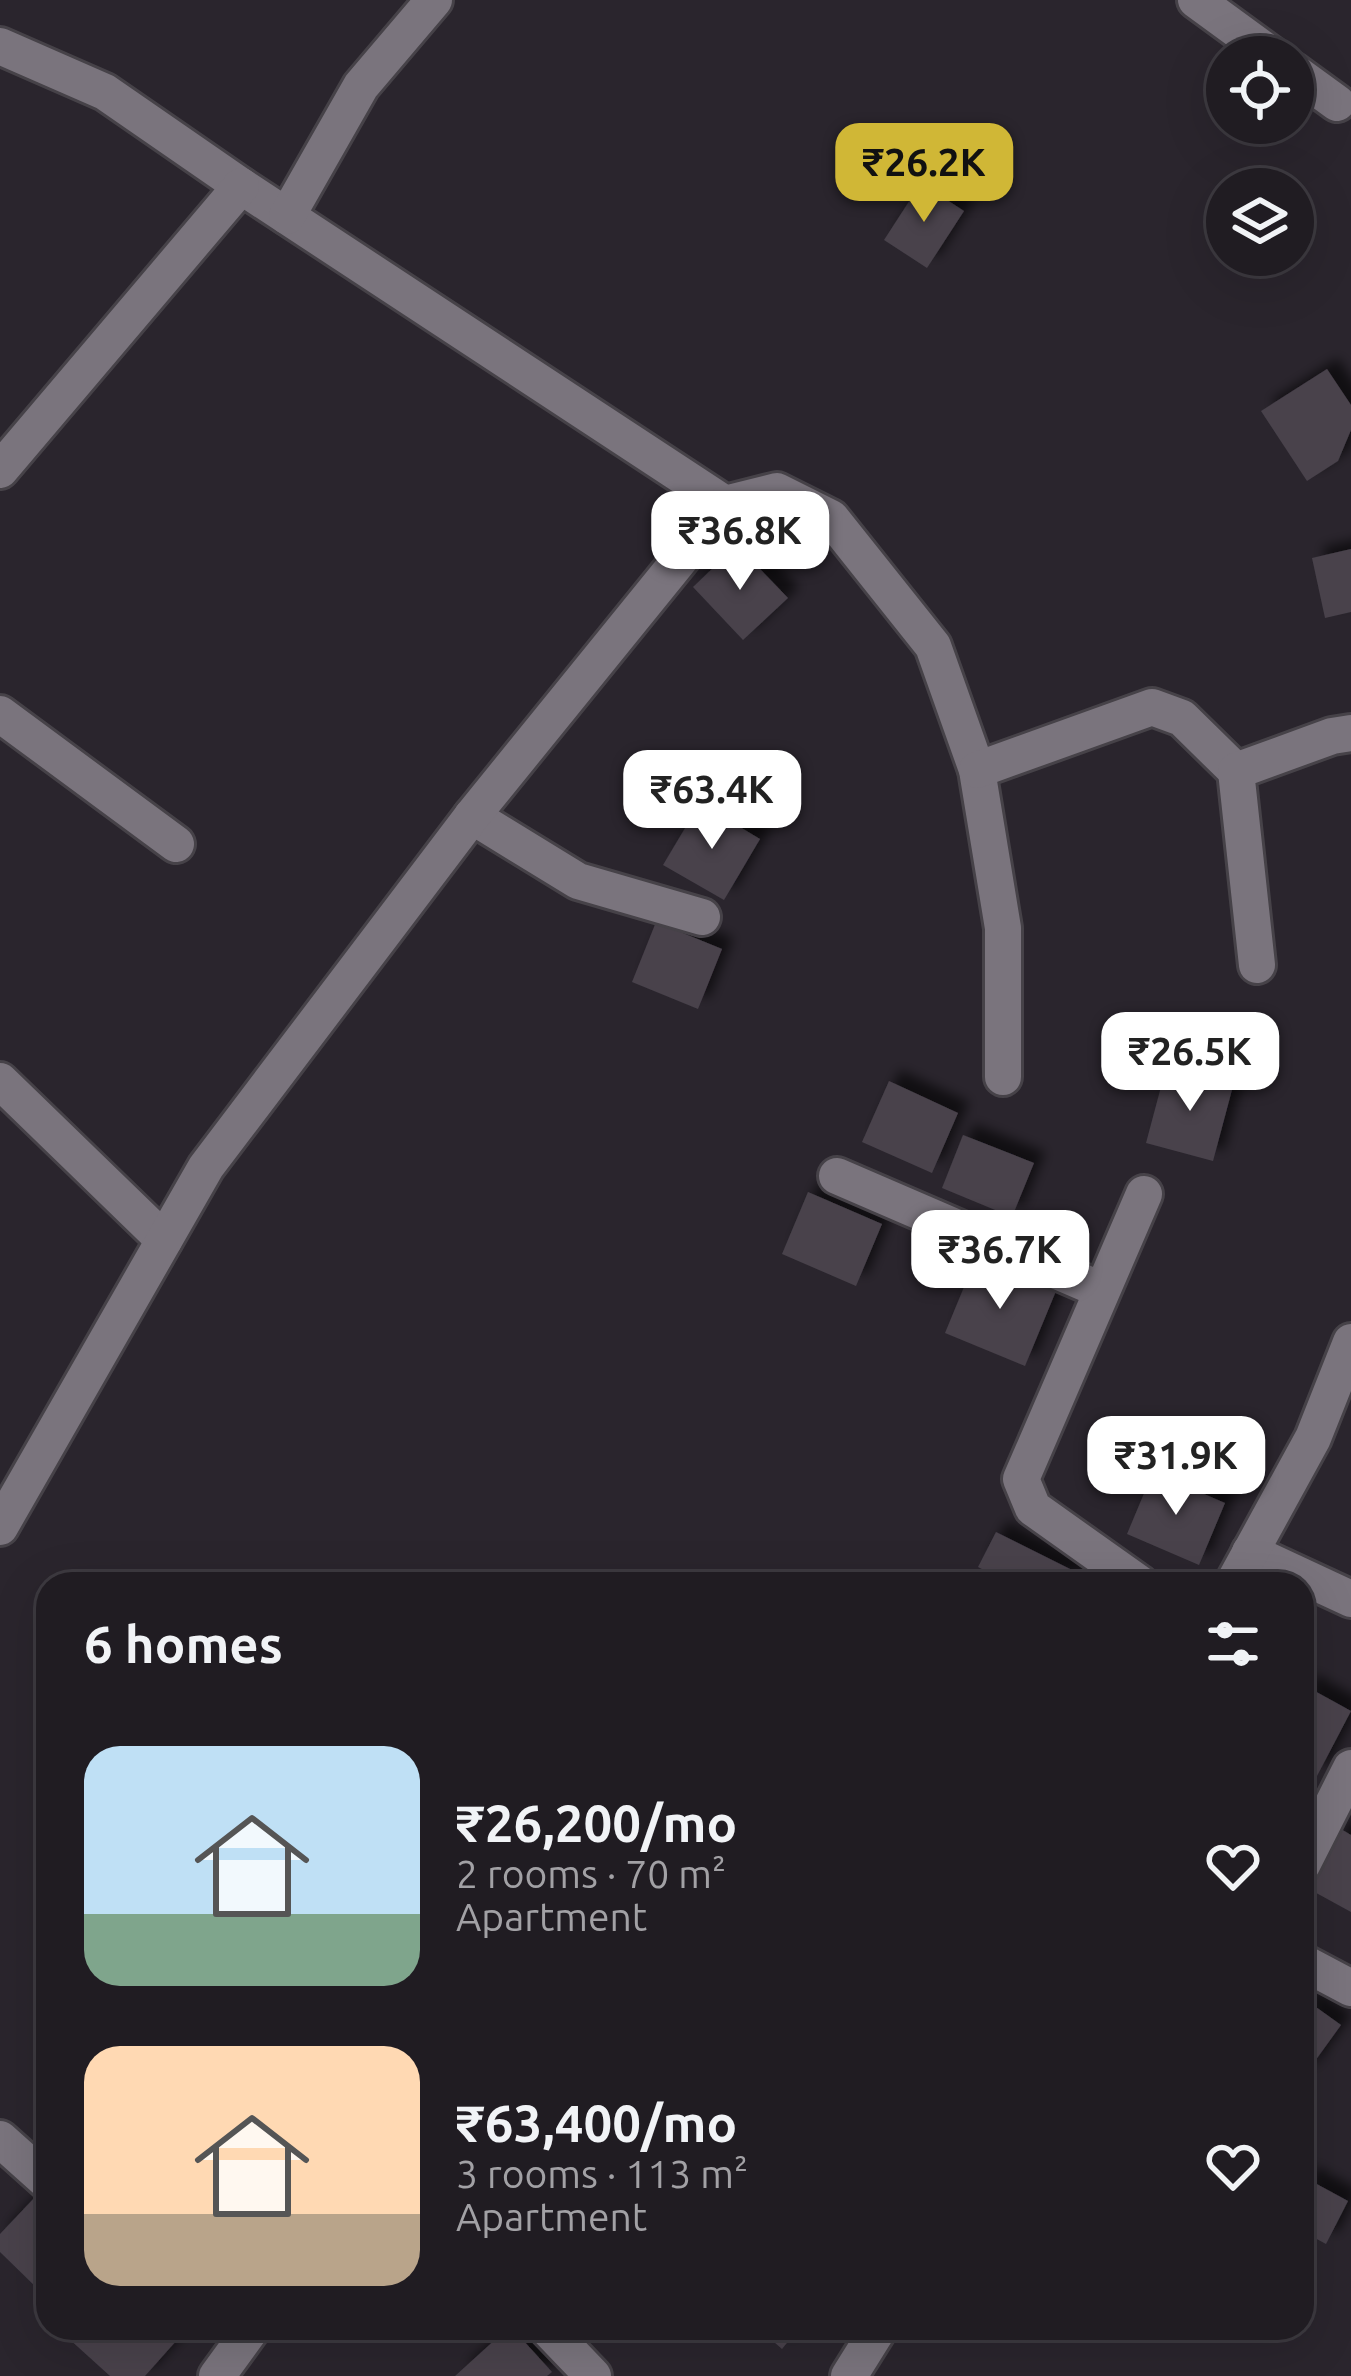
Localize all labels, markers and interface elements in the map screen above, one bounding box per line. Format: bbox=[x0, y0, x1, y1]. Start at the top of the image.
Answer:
map controls bbox=[1206, 36, 1314, 276]
button: locate bbox=[1206, 36, 1314, 144]
pin: ₹26.2K bbox=[826, 123, 1022, 225]
text: ₹26.2K bbox=[862, 140, 986, 183]
button: layers bbox=[1206, 168, 1314, 276]
pin: ₹36.8K bbox=[642, 491, 838, 593]
text: ₹36.8K bbox=[678, 508, 802, 551]
pin: ₹63.4K bbox=[614, 750, 810, 852]
text: ₹63.4K bbox=[650, 767, 774, 810]
pin: ₹26.5K bbox=[1092, 1012, 1288, 1114]
text: ₹26.5K bbox=[1128, 1029, 1252, 1072]
pin: ₹36.7K bbox=[902, 1210, 1098, 1312]
text: ₹36.7K bbox=[938, 1227, 1062, 1270]
pin: ₹31.9K bbox=[1078, 1416, 1274, 1518]
text: ₹31.9K bbox=[1114, 1433, 1238, 1476]
icon: filters bbox=[1200, 1611, 1266, 1677]
text: 6 homes bbox=[84, 1615, 283, 1673]
icon: home bbox=[180, 1794, 324, 1938]
text: ₹26,200/mo bbox=[456, 1794, 737, 1852]
icon: heart bbox=[1200, 1833, 1266, 1899]
text: 2 rooms · 70 m² bbox=[456, 1852, 726, 1895]
text: Apartment bbox=[456, 1895, 647, 1938]
icon: home bbox=[180, 2094, 324, 2238]
text: ₹63,400/mo bbox=[456, 2094, 737, 2152]
icon: heart bbox=[1200, 2133, 1266, 2199]
text: 3 rooms · 113 m² bbox=[456, 2152, 748, 2195]
text: Apartment bbox=[456, 2195, 647, 2238]

